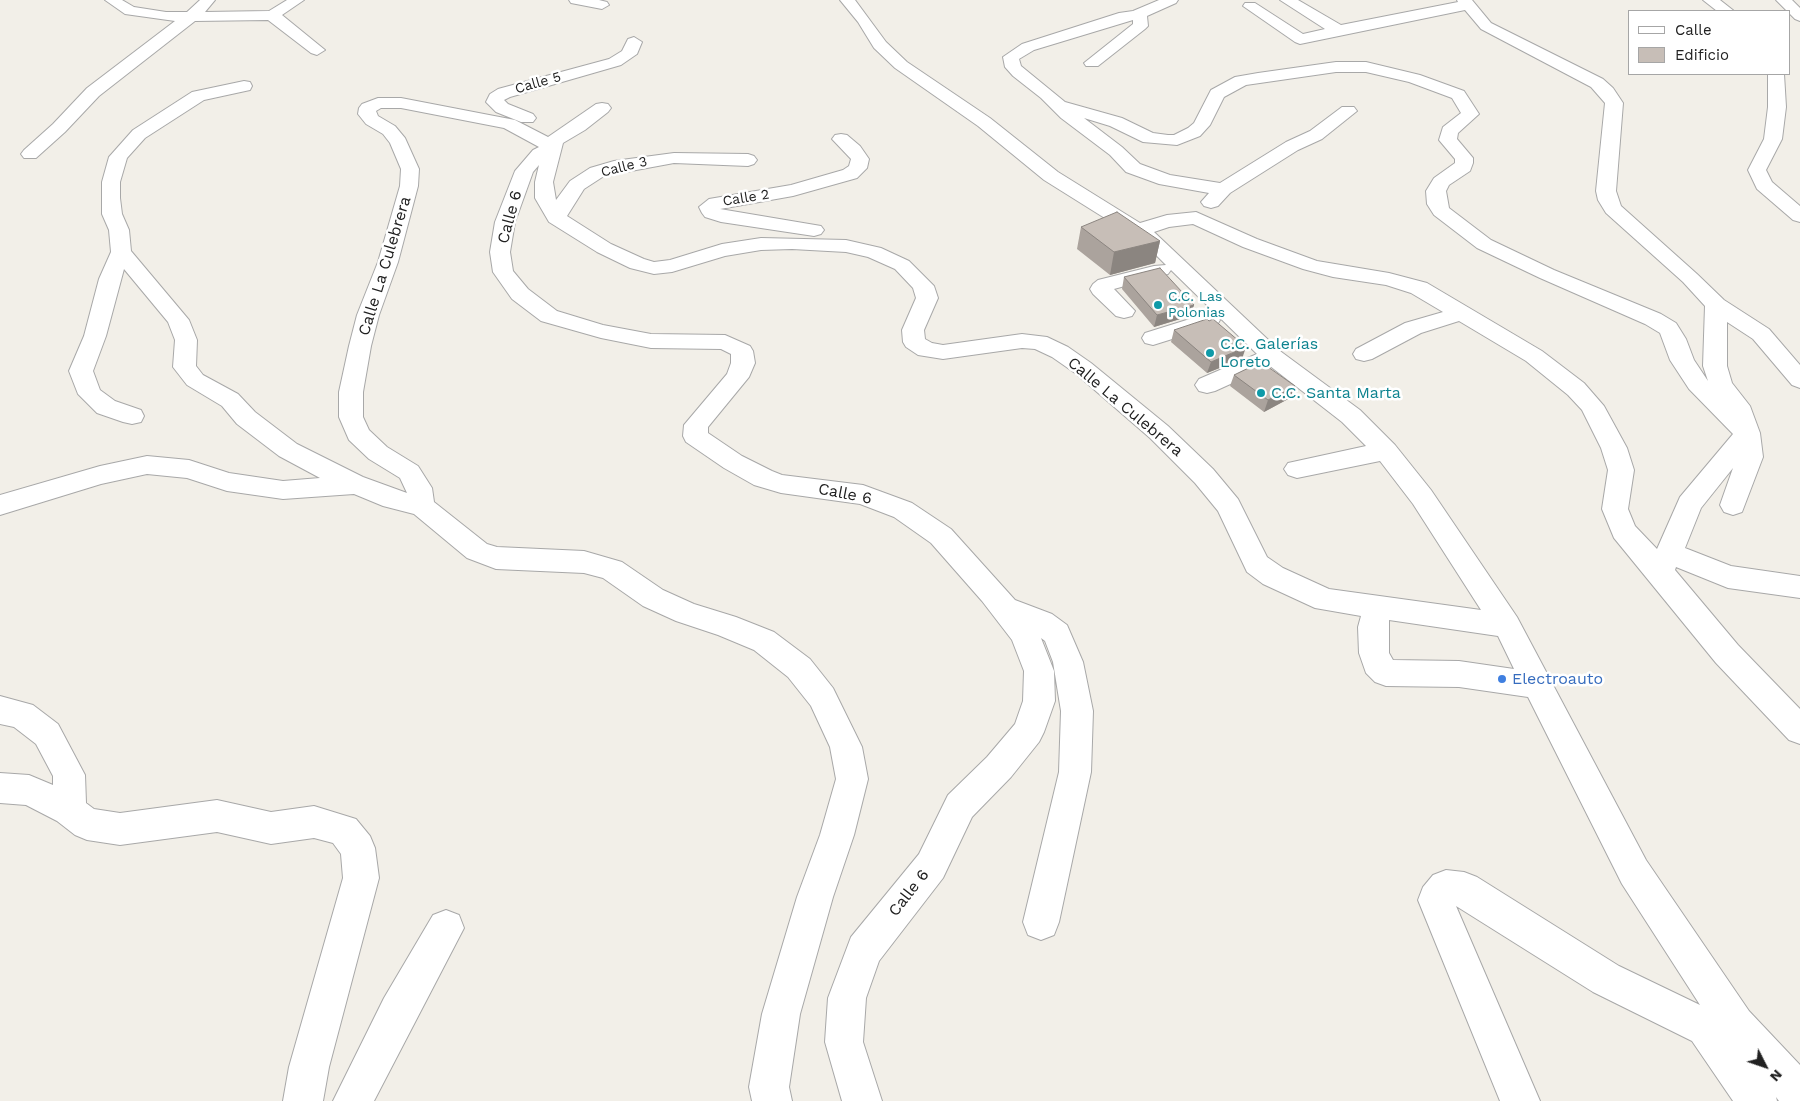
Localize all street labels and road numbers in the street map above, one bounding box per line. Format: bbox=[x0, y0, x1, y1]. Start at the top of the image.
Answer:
street label: Calle 5 bbox=[513, 68, 563, 98]
street label: Calle 3 bbox=[599, 153, 649, 181]
street label: Calle 2 bbox=[721, 186, 771, 210]
street label: Calle 6 bbox=[494, 188, 526, 246]
street label: Calle La Culebrera bbox=[355, 194, 415, 338]
street label: Calle La Culebrera bbox=[1063, 353, 1187, 461]
street label: Calle 6 bbox=[817, 479, 873, 509]
street label: Calle 6 bbox=[885, 866, 933, 920]

